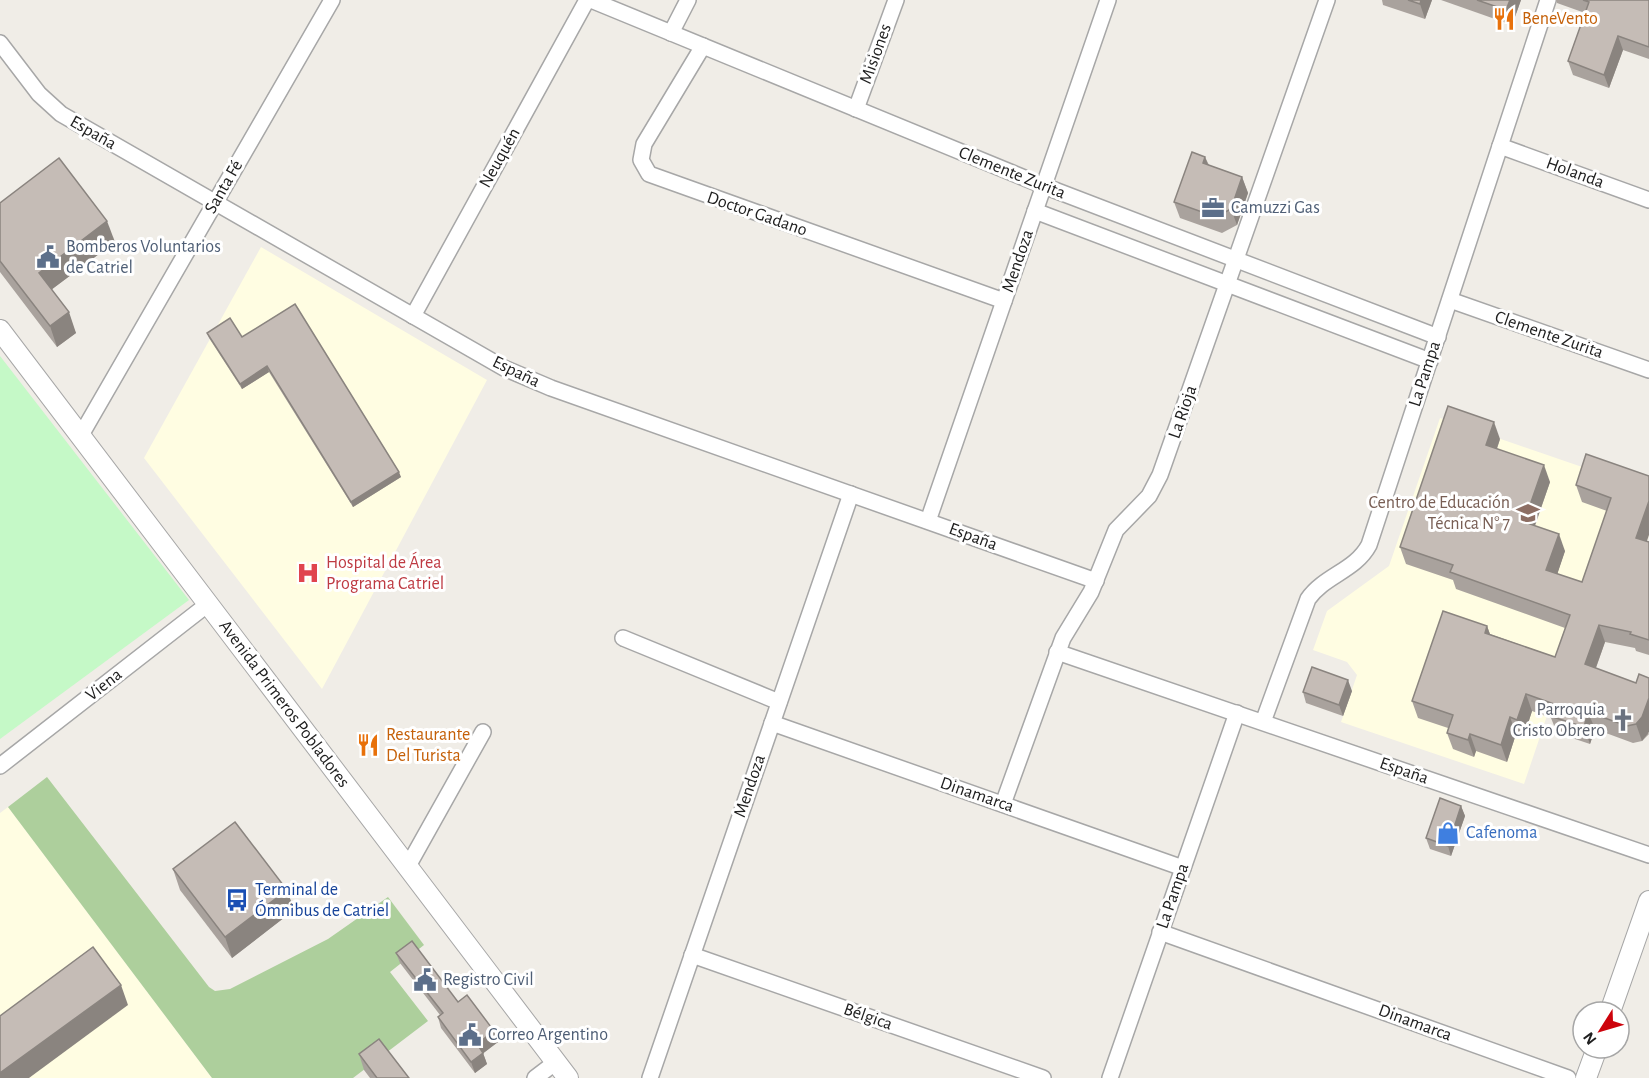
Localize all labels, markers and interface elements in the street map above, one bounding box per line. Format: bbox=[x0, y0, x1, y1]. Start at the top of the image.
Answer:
restaurant icon: BeneVento bbox=[1491, 6, 1517, 32]
place label: BeneVento bbox=[1522, 10, 1598, 28]
street label: Misiones bbox=[857, 22, 895, 86]
street label: España bbox=[67, 113, 119, 153]
street label: Neuquén bbox=[476, 125, 524, 191]
street label: Clemente Zurita bbox=[956, 143, 1068, 203]
street label: Holanda bbox=[1544, 154, 1606, 192]
street label: Santa Fé bbox=[202, 157, 246, 217]
street label: Doctor Gadano bbox=[705, 188, 810, 240]
office icon: Camuzzi Gas bbox=[1200, 195, 1226, 221]
place label: Camuzzi Gas bbox=[1231, 199, 1320, 217]
street label: Mendoza bbox=[999, 227, 1037, 295]
place label: Bomberos Voluntarios de Catriel bbox=[66, 238, 221, 277]
public building icon: Bomberos Voluntarios de Catriel bbox=[35, 244, 61, 270]
street label: Clemente Zurita bbox=[1493, 308, 1605, 362]
street label: La Pampa bbox=[1406, 339, 1444, 409]
street label: España bbox=[489, 353, 543, 391]
street label: La Rioja bbox=[1166, 383, 1200, 441]
place label: Centro de Educación Técnica N° 7 bbox=[1369, 494, 1510, 533]
school or university icon: Centro de Educación Técnica N° 7 bbox=[1515, 500, 1541, 526]
street label: España bbox=[946, 520, 1000, 554]
place label: Hospital de Área Programa Catriel bbox=[326, 551, 444, 593]
hospital icon: Hospital de Área Programa Catriel bbox=[295, 560, 321, 586]
street label: Avenida Primeros Pobladores bbox=[215, 617, 353, 791]
street label: Viena bbox=[83, 665, 125, 705]
place label: Parroquia Cristo Obrero bbox=[1513, 701, 1605, 740]
church icon: Parroquia Cristo Obrero bbox=[1610, 707, 1636, 733]
place label: Restaurante Del Turista bbox=[386, 726, 470, 765]
restaurant icon: Restaurante Del Turista bbox=[355, 732, 381, 758]
street label: Mendoza bbox=[731, 752, 769, 820]
street label: España bbox=[1377, 754, 1431, 788]
street label: Dinamarca bbox=[938, 774, 1016, 816]
shop icon: Cafenoma bbox=[1435, 820, 1461, 846]
place label: Cafenoma bbox=[1466, 824, 1538, 842]
street label: La Pampa bbox=[1153, 861, 1193, 931]
place label: Terminal de Ómnibus de Catriel bbox=[255, 881, 389, 920]
bus stop icon: Terminal de Ómnibus de Catriel bbox=[224, 887, 250, 913]
public building icon: Registro Civil bbox=[412, 967, 438, 993]
place label: Registro Civil bbox=[443, 971, 534, 989]
street label: Bélgica bbox=[841, 1000, 895, 1034]
north arrow bbox=[1571, 1000, 1631, 1060]
street label: Dinamarca bbox=[1376, 1001, 1454, 1045]
public building icon: Correo Argentino bbox=[457, 1022, 483, 1048]
place label: Correo Argentino bbox=[488, 1026, 608, 1044]
text: N bbox=[1580, 1029, 1600, 1048]

